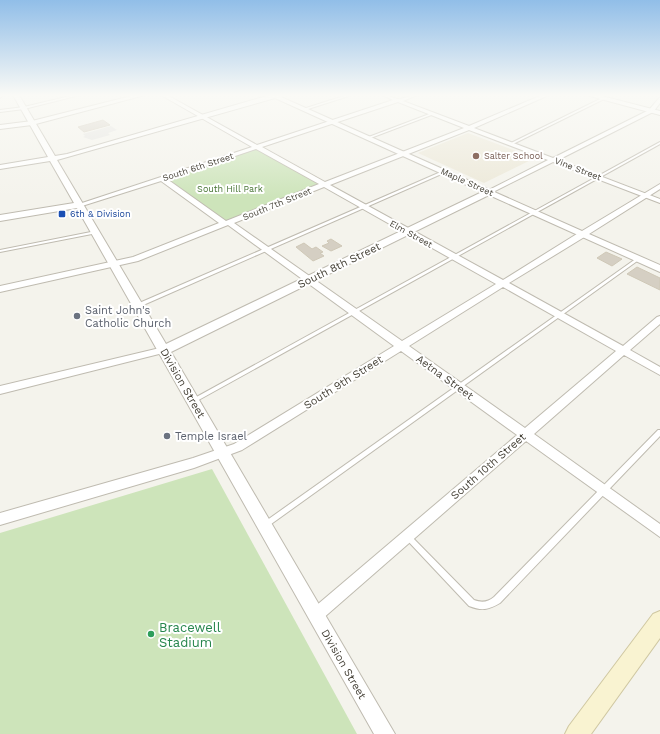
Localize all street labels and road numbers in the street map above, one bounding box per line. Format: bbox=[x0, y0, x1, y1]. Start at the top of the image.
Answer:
street label: South 6th Street bbox=[161, 151, 235, 183]
street label: Vine Street bbox=[553, 156, 603, 183]
street label: Maple Street bbox=[439, 166, 495, 198]
street label: South 7th Street bbox=[241, 186, 313, 222]
street label: Elm Street bbox=[388, 218, 434, 250]
street label: South 8th Street bbox=[296, 240, 383, 291]
street label: Division Street bbox=[157, 346, 208, 421]
street label: Aetna Street bbox=[414, 352, 476, 403]
street label: South 9th Street bbox=[301, 353, 385, 412]
street label: South 10th Street bbox=[448, 430, 529, 502]
street label: Division Street bbox=[318, 627, 369, 702]

